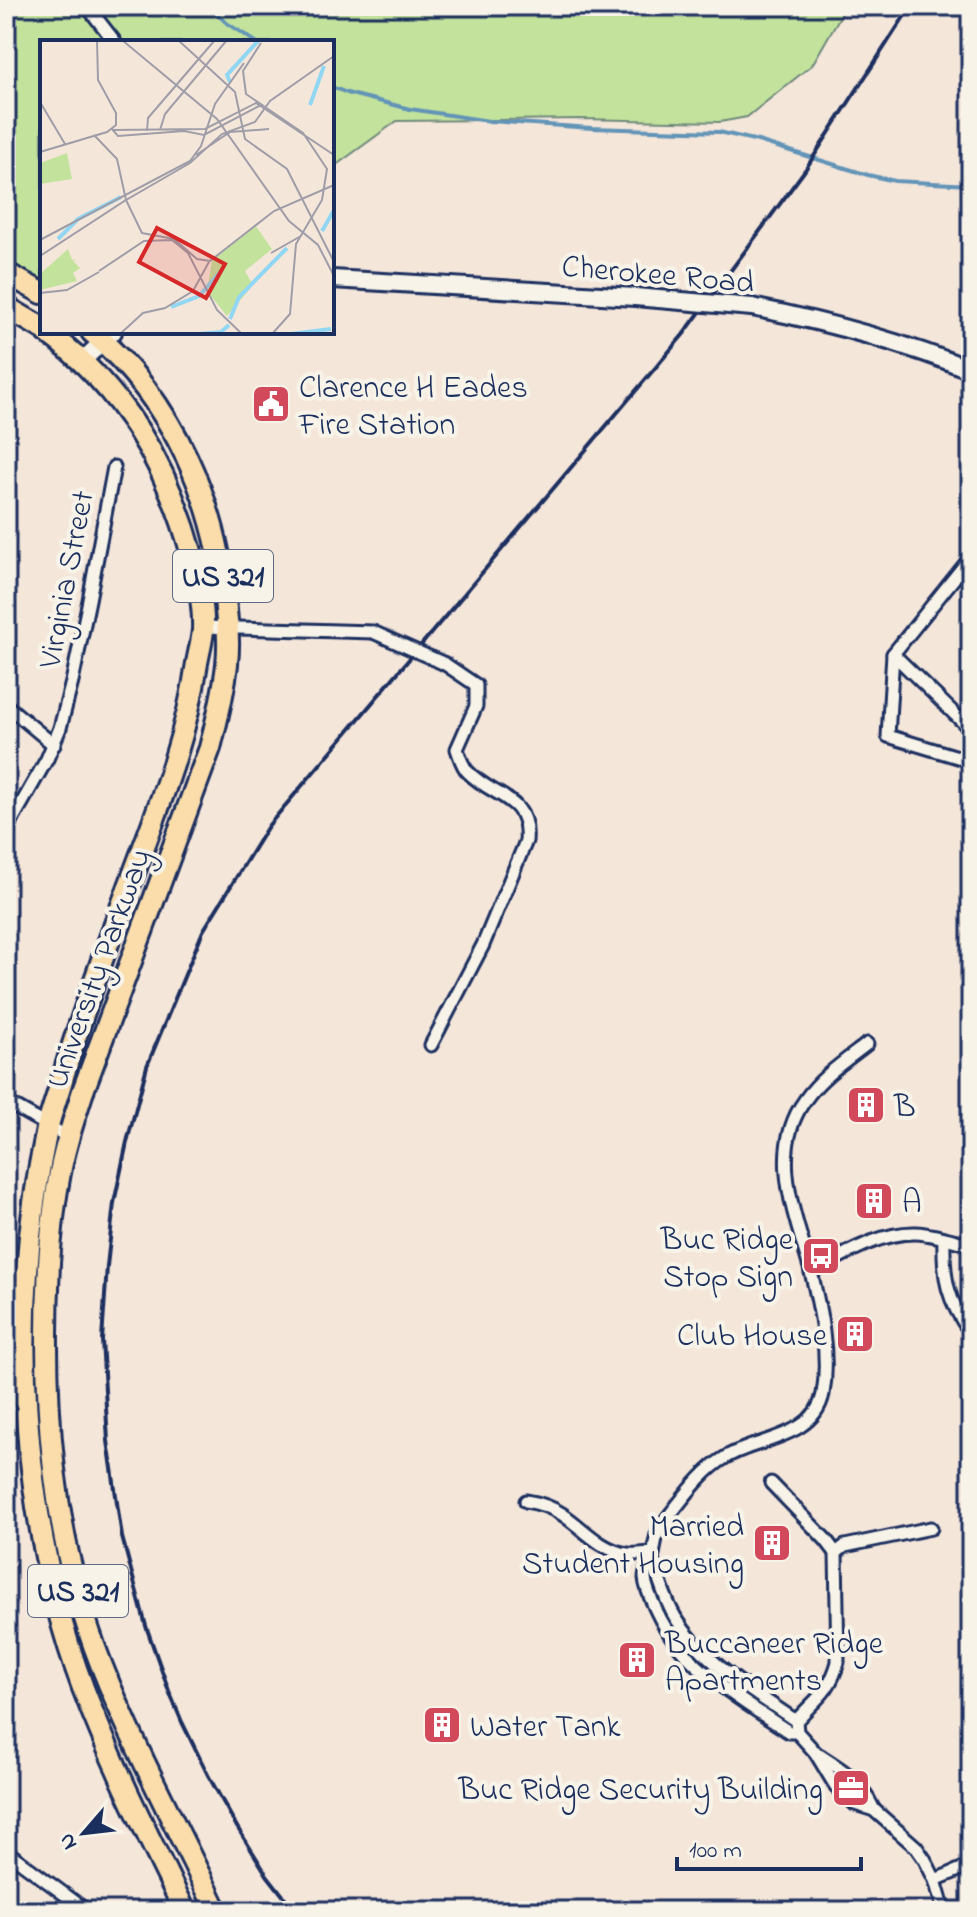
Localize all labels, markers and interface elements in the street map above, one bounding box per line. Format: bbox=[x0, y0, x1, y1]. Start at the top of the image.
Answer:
inset map bbox=[40, 40, 334, 334]
street label: Cherokee Road bbox=[560, 245, 756, 308]
place label: Clarence H Eades Fire Station bbox=[298, 366, 528, 450]
public building icon: Clarence H Eades Fire Station bbox=[250, 383, 292, 425]
street label: Virginia Street bbox=[28, 487, 109, 673]
road number: US 321 bbox=[173, 550, 273, 602]
street label: University Parkway bbox=[35, 843, 165, 1096]
building icon: B bbox=[845, 1084, 887, 1126]
place label: B bbox=[893, 1085, 916, 1132]
building icon: A bbox=[853, 1180, 895, 1222]
place label: A bbox=[902, 1181, 922, 1228]
place label: Buc Ridge Stop Sign bbox=[660, 1218, 794, 1302]
bus stop icon: Buc Ridge Stop Sign bbox=[800, 1235, 842, 1277]
building icon: Club House bbox=[834, 1313, 876, 1355]
place label: Club House bbox=[677, 1314, 828, 1361]
place label: Married Student Housing bbox=[522, 1505, 744, 1589]
building icon: Married Student Housing bbox=[751, 1522, 793, 1564]
road number: US 321 bbox=[28, 1565, 128, 1617]
place label: Buccaneer Ridge Apartments bbox=[664, 1622, 884, 1706]
building icon: Buccaneer Ridge Apartments bbox=[616, 1639, 658, 1681]
building icon: Water Tank bbox=[421, 1704, 463, 1746]
place label: Water Tank bbox=[470, 1705, 621, 1752]
office icon: Buc Ridge Security Building bbox=[830, 1767, 872, 1809]
place label: Buc Ridge Security Building bbox=[458, 1768, 823, 1815]
north arrow bbox=[44, 1793, 124, 1873]
scale bar bbox=[677, 1821, 861, 1871]
text: N bbox=[51, 1827, 87, 1855]
text: 100 m bbox=[689, 1834, 742, 1869]

